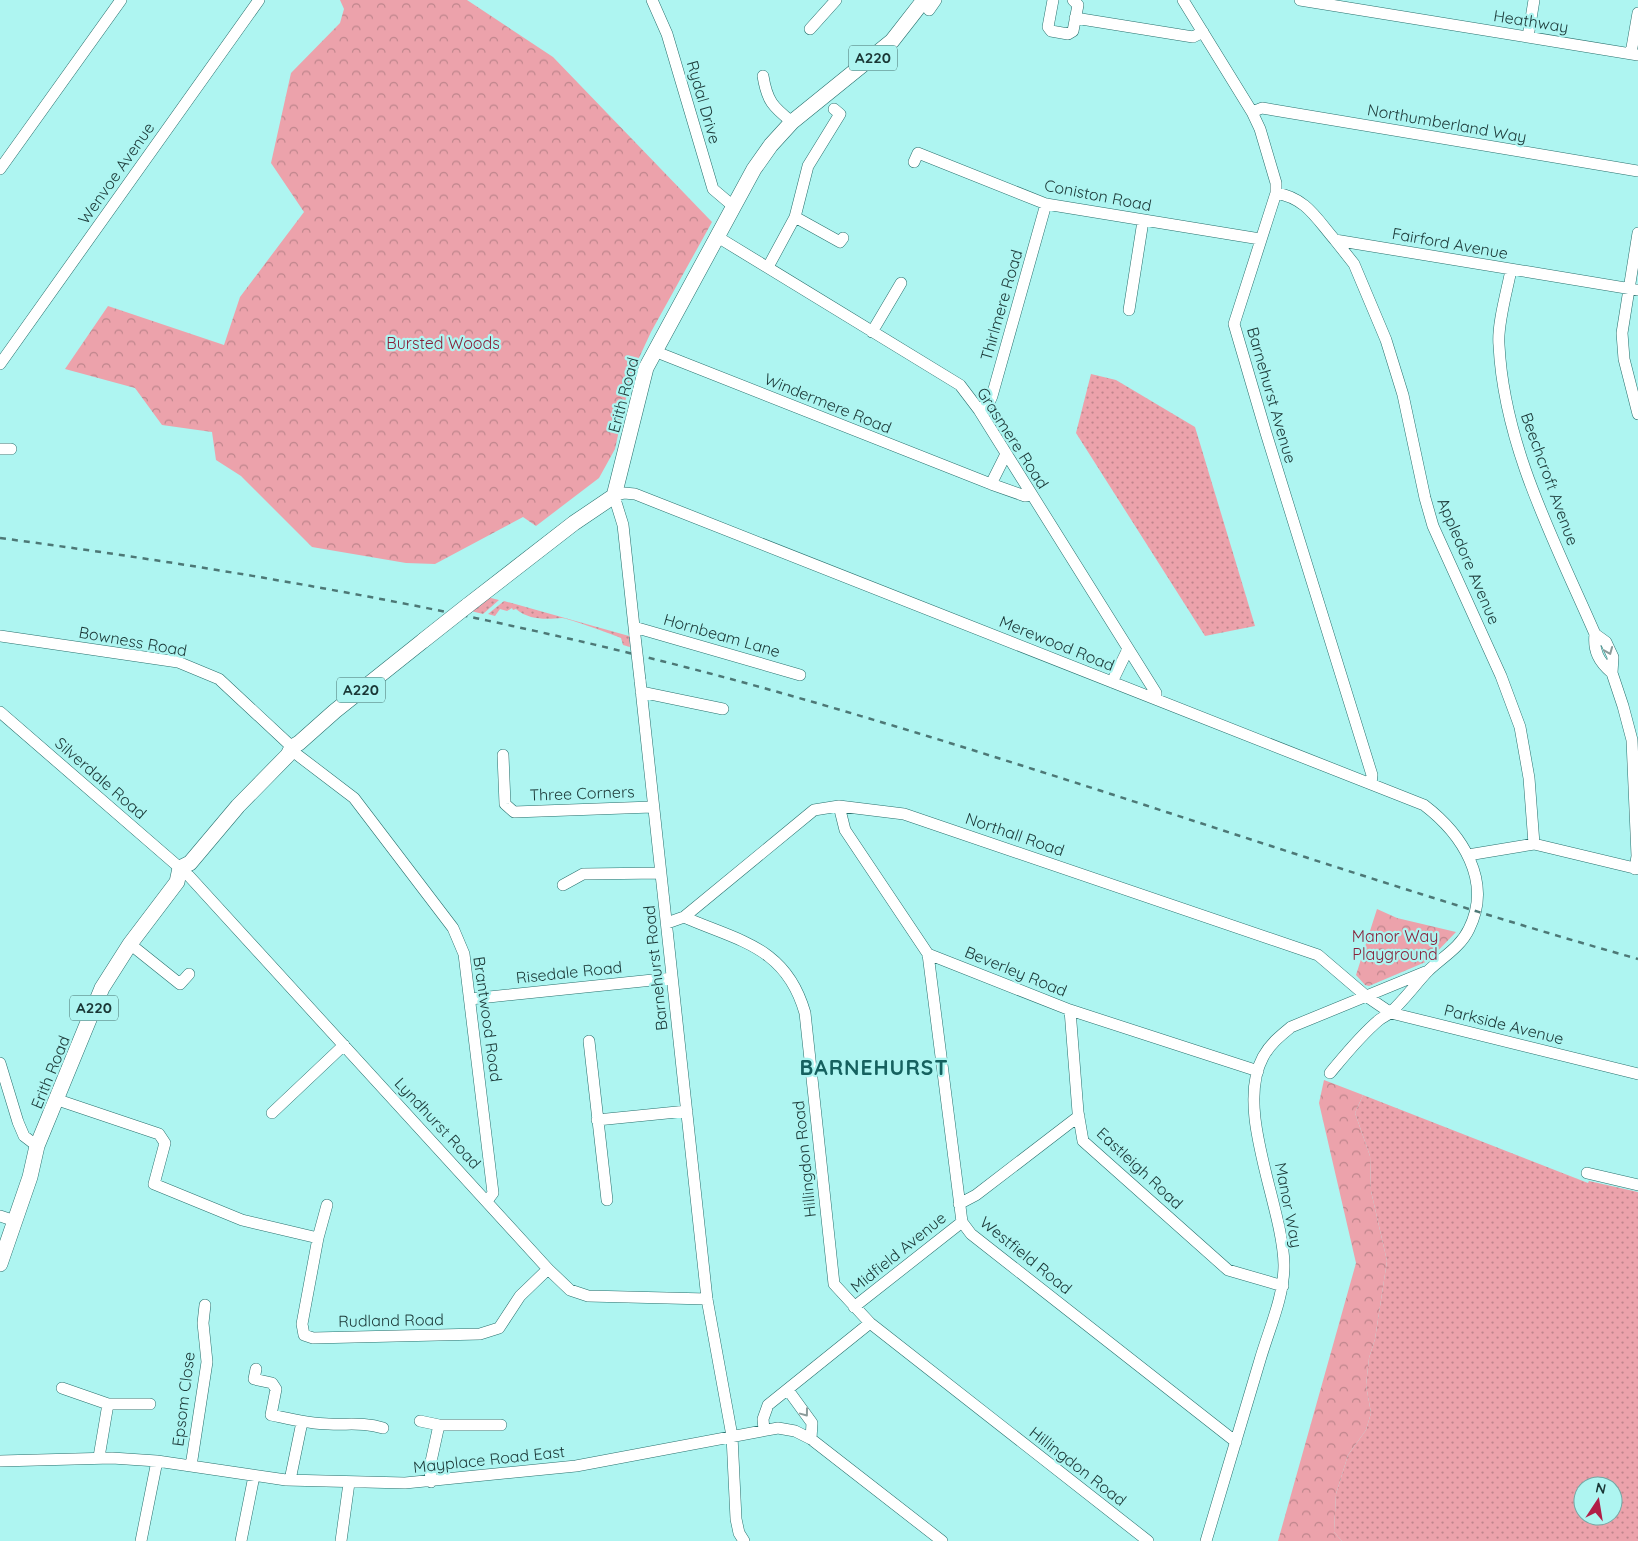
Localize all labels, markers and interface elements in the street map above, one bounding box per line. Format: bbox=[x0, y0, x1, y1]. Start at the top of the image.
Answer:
street label: Heathway bbox=[1492, 5, 1570, 37]
road number: A220 bbox=[849, 46, 897, 70]
street label: Rydal Drive bbox=[683, 58, 725, 146]
street label: Northumberland Way bbox=[1366, 99, 1528, 147]
street label: Wenvoe Avenue bbox=[74, 118, 158, 228]
street label: Coniston Road bbox=[1043, 175, 1153, 215]
street label: Fairford Avenue bbox=[1390, 223, 1510, 263]
street label: Thirlmere Road bbox=[976, 247, 1026, 363]
street label: Barnehurst Avenue bbox=[1243, 325, 1301, 465]
park label: Bursted Woods bbox=[386, 333, 500, 353]
street label: Erith Road bbox=[603, 355, 643, 435]
street label: Windermere Road bbox=[761, 368, 895, 438]
street label: Grasmere Road bbox=[973, 384, 1053, 492]
street label: Beechcroft Avenue bbox=[1517, 410, 1583, 548]
street label: Appledore Avenue bbox=[1433, 495, 1505, 627]
street label: Hornbeam Lane bbox=[661, 609, 783, 661]
street label: Merewood Road bbox=[997, 611, 1117, 675]
street label: Bowness Road bbox=[77, 622, 189, 660]
one-way arrow bbox=[1603, 646, 1614, 655]
road number: A220 bbox=[337, 678, 385, 702]
street label: Silverdale Road bbox=[51, 733, 151, 823]
street label: Three Corners bbox=[529, 781, 635, 805]
street label: Northall Road bbox=[963, 808, 1067, 860]
street label: Barnehurst Road bbox=[638, 904, 672, 1032]
park label: Manor Way Playground bbox=[1352, 926, 1438, 964]
street label: Beverley Road bbox=[962, 941, 1070, 1001]
street label: Brantwood Road bbox=[469, 955, 507, 1083]
street label: Risedale Road bbox=[515, 956, 623, 988]
road number: A220 bbox=[70, 996, 118, 1020]
street label: Parkside Avenue bbox=[1442, 999, 1566, 1049]
street label: Erith Road bbox=[26, 1032, 74, 1112]
district label: BARNEHURST bbox=[799, 1054, 949, 1080]
street label: Lyndhurst Road bbox=[391, 1073, 485, 1173]
street label: Hillingdon Road bbox=[788, 1100, 820, 1218]
street label: Eastleigh Road bbox=[1093, 1123, 1187, 1213]
street label: Manor Way bbox=[1271, 1161, 1307, 1249]
street label: Midfield Avenue bbox=[846, 1207, 950, 1297]
street label: Westfield Road bbox=[976, 1212, 1076, 1298]
street label: Rudland Road bbox=[338, 1309, 444, 1331]
street label: Epsom Close bbox=[167, 1351, 199, 1447]
one-way arrow bbox=[799, 1407, 808, 1417]
street label: Hillingdon Road bbox=[1026, 1422, 1130, 1510]
street label: Mayplace Road East bbox=[412, 1441, 566, 1477]
north arrow bbox=[1573, 1476, 1623, 1526]
text: N bbox=[1594, 1478, 1608, 1498]

